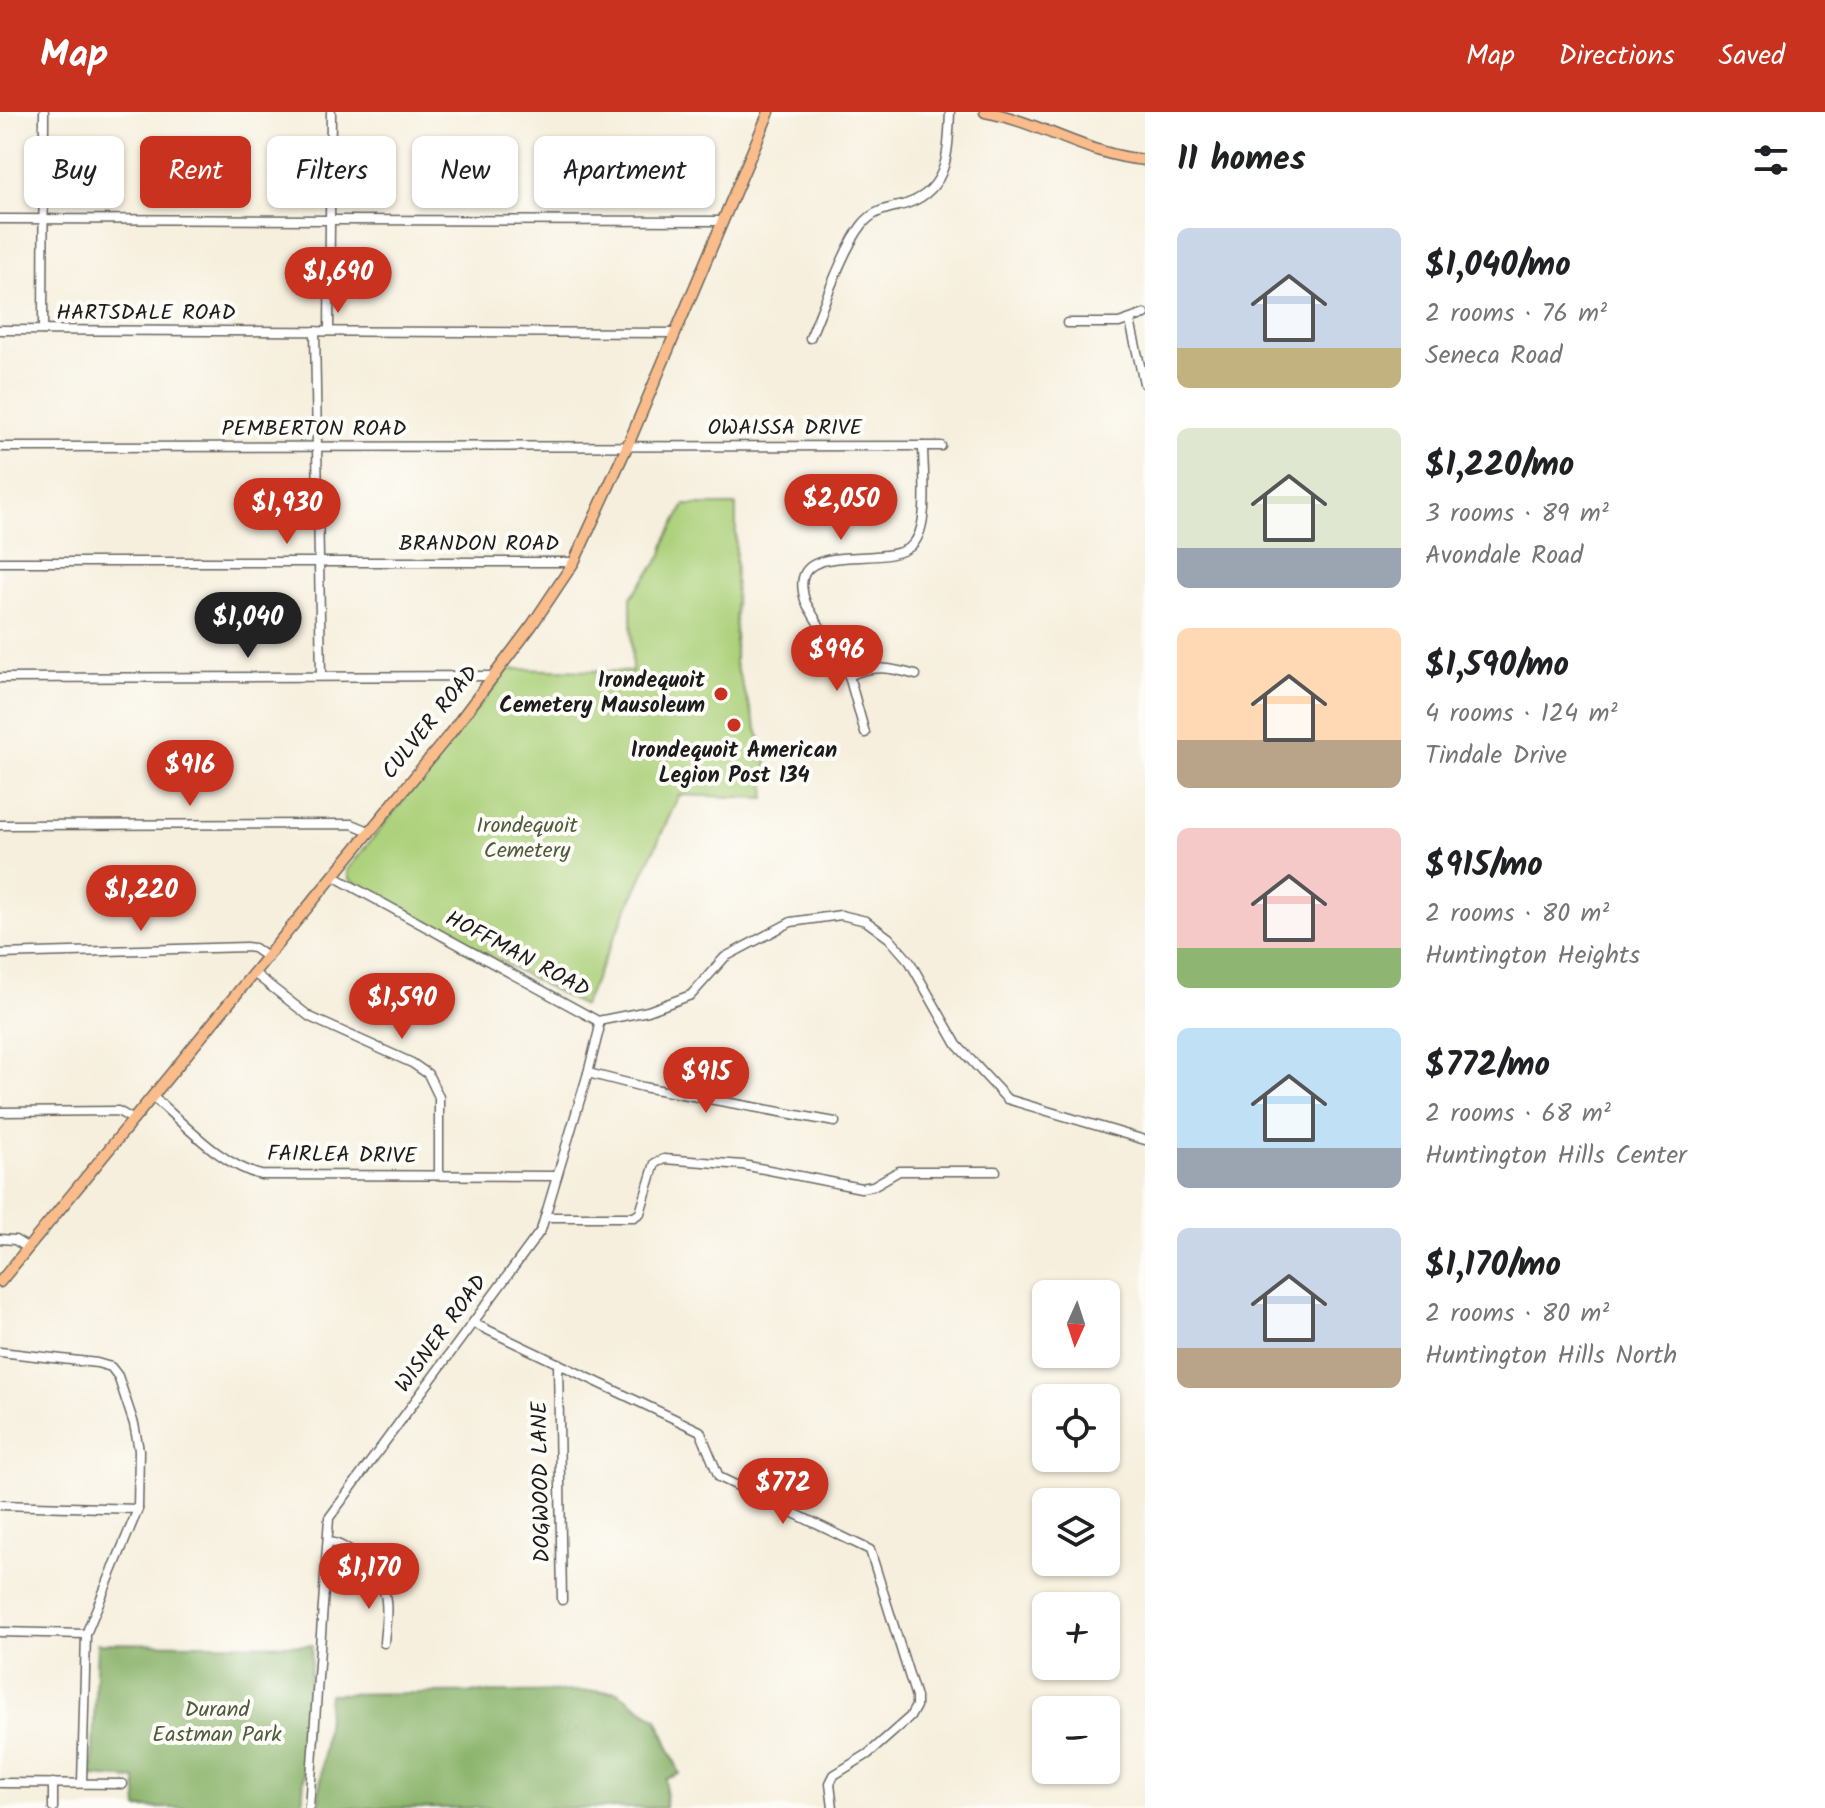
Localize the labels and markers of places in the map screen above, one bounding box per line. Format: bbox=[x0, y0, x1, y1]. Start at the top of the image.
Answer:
pin: $1,690 bbox=[273, 247, 403, 315]
pin: $2,050 bbox=[776, 474, 906, 542]
pin: $1,930 bbox=[222, 478, 352, 546]
pin: $1,040 bbox=[183, 592, 313, 660]
pin: $996 bbox=[790, 625, 884, 693]
place label: Irondequoit Cemetery Mausoleum bbox=[499, 664, 706, 724]
marker: Irondequoit Cemetery Mausoleum bbox=[712, 685, 730, 703]
marker: Irondequoit American Legion Post 134 bbox=[725, 716, 743, 734]
place label: Irondequoit American Legion Post 134 bbox=[631, 734, 837, 794]
pin: $916 bbox=[143, 740, 237, 808]
pin: $1,220 bbox=[76, 865, 206, 933]
pin: $1,590 bbox=[337, 973, 467, 1041]
pin: $915 bbox=[659, 1047, 753, 1115]
pin: $772 bbox=[736, 1458, 830, 1526]
pin: $1,170 bbox=[304, 1543, 434, 1611]

